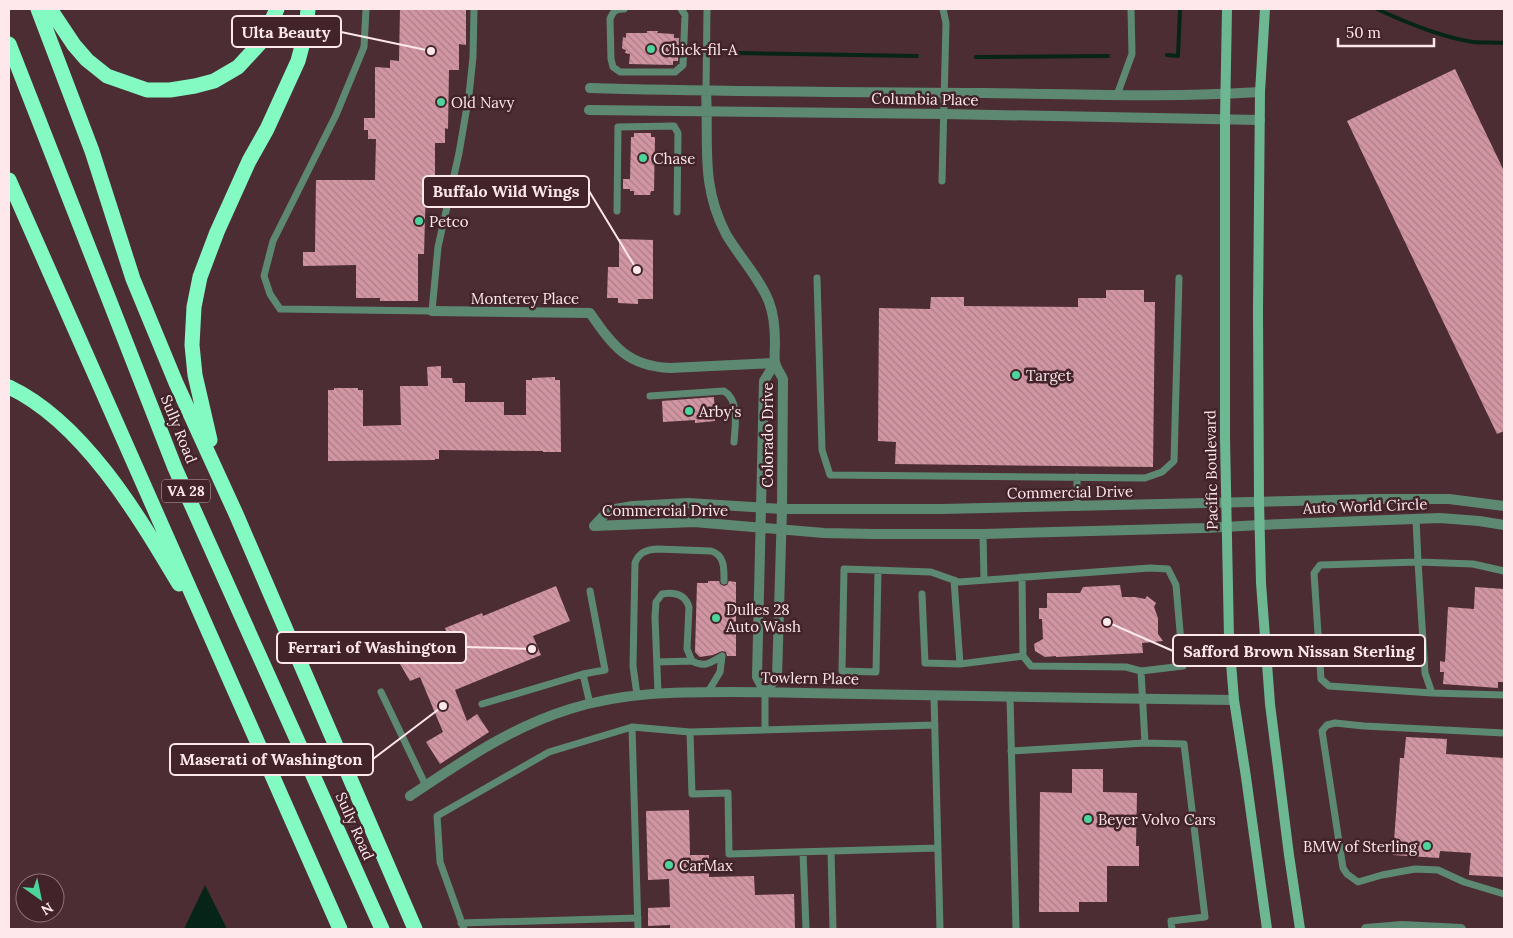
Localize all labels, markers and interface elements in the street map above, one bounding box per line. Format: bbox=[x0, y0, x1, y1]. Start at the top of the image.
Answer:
scale bar bbox=[1338, 15, 1434, 47]
callout: Ulta Beauty bbox=[232, 16, 341, 47]
text: Ulta Beauty bbox=[241, 22, 331, 42]
text: 50 m bbox=[1346, 23, 1381, 42]
place label: Chick-fil-A bbox=[661, 40, 738, 59]
marker: Chick-fil-A bbox=[645, 43, 657, 55]
street label: Columbia Place bbox=[871, 89, 979, 109]
place label: Old Navy bbox=[451, 93, 514, 112]
marker: Old Navy bbox=[435, 96, 447, 108]
place label: Chase bbox=[653, 149, 695, 168]
marker: Chase bbox=[637, 152, 649, 164]
callout: Buffalo Wild Wings bbox=[423, 176, 589, 207]
text: Buffalo Wild Wings bbox=[433, 181, 580, 201]
place label: Petco bbox=[429, 212, 469, 231]
marker: Petco bbox=[413, 215, 425, 227]
street label: Monterey Place bbox=[471, 289, 579, 308]
place label: Target bbox=[1026, 366, 1072, 385]
marker: Target bbox=[1010, 369, 1022, 381]
street label: Colorado Drive bbox=[758, 382, 777, 488]
street label: Sully Road bbox=[157, 392, 201, 466]
place label: Arby's bbox=[698, 402, 741, 421]
marker: Arby's bbox=[683, 405, 695, 417]
street label: Pacific Boulevard bbox=[1200, 410, 1222, 530]
road number: VA 28 bbox=[162, 480, 210, 502]
street label: Commercial Drive bbox=[1007, 481, 1133, 503]
street label: Auto World Circle bbox=[1301, 494, 1428, 518]
street label: Commercial Drive bbox=[602, 501, 728, 520]
place label: Dulles 28 Auto Wash bbox=[725, 600, 801, 636]
marker: Dulles 28 Auto Wash bbox=[710, 612, 722, 624]
callout: Ferrari of Washington bbox=[277, 632, 466, 663]
callout: Safford Brown Nissan Sterling bbox=[1173, 635, 1425, 666]
text: Ferrari of Washington bbox=[288, 637, 456, 657]
text: Safford Brown Nissan Sterling bbox=[1183, 641, 1416, 661]
street label: Towlern Place bbox=[761, 668, 859, 688]
callout: Maserati of Washington bbox=[170, 744, 373, 775]
text: Maserati of Washington bbox=[180, 749, 363, 769]
street label: Sully Road bbox=[332, 789, 378, 863]
place label: Beyer Volvo Cars bbox=[1098, 810, 1216, 829]
marker: Beyer Volvo Cars bbox=[1082, 813, 1094, 825]
place label: BMW of Sterling bbox=[1303, 837, 1418, 856]
marker: BMW of Sterling bbox=[1421, 840, 1433, 852]
place label: CarMax bbox=[679, 856, 733, 875]
marker: CarMax bbox=[663, 859, 675, 871]
north arrow bbox=[15, 873, 65, 923]
text: N bbox=[37, 898, 57, 919]

